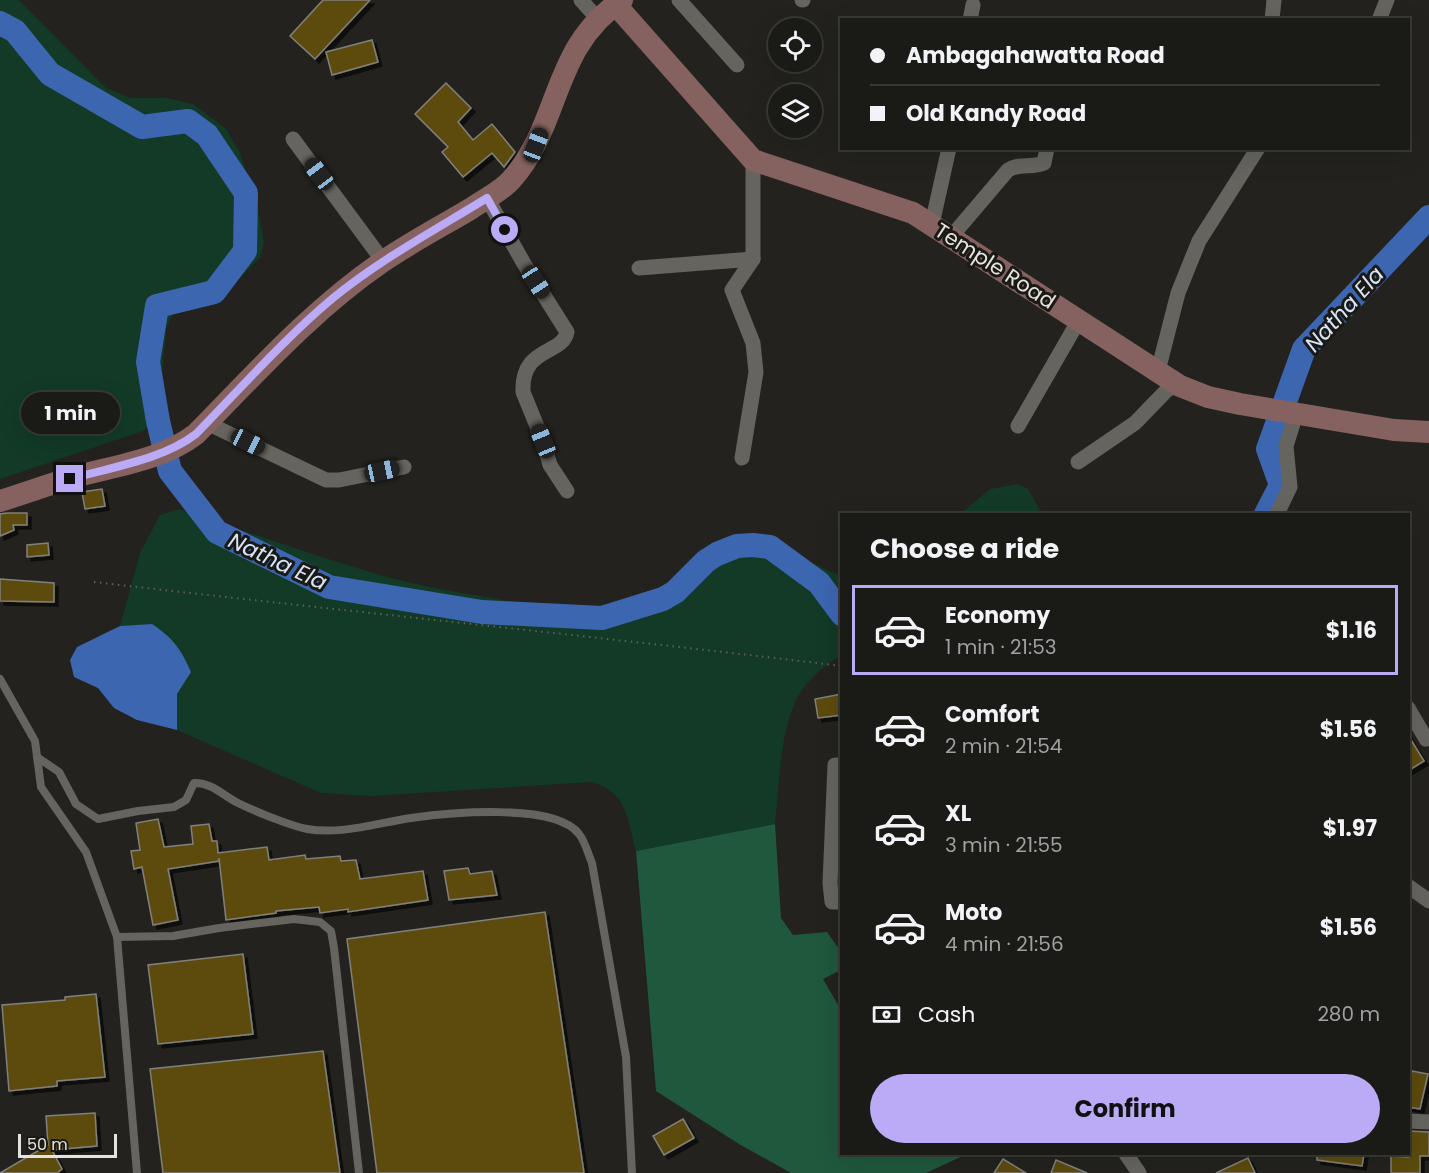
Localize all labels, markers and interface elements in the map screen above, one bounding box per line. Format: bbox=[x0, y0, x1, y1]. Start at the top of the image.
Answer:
map controls bbox=[768, 18, 822, 138]
button: locate bbox=[768, 18, 822, 72]
text: Ambagahawatta Road bbox=[906, 40, 1165, 71]
button: layers bbox=[768, 84, 822, 138]
text: Old Kandy Road bbox=[906, 98, 1086, 129]
car bbox=[521, 125, 551, 165]
car bbox=[301, 154, 337, 194]
route start bbox=[491, 216, 518, 243]
street label: Temple Road bbox=[929, 216, 1061, 315]
water label: Natha Ela bbox=[1298, 260, 1391, 359]
car bbox=[519, 262, 553, 302]
callout: 1 min bbox=[20, 392, 119, 434]
text: 1 min bbox=[44, 399, 97, 427]
car bbox=[528, 421, 558, 461]
car bbox=[228, 426, 268, 458]
car bbox=[363, 458, 401, 484]
route end bbox=[56, 465, 83, 492]
water label: Natha Ela bbox=[223, 525, 332, 598]
text: Choose a ride bbox=[870, 530, 1059, 567]
text: Economy bbox=[945, 600, 1050, 631]
icon: car bbox=[873, 603, 927, 657]
text: $1.16 bbox=[1326, 615, 1377, 646]
text: 1 min · 21:53 bbox=[945, 633, 1056, 661]
text: Comfort bbox=[945, 699, 1039, 730]
icon: car bbox=[873, 702, 927, 756]
text: $1.56 bbox=[1320, 714, 1377, 745]
text: 2 min · 21:54 bbox=[945, 732, 1062, 760]
text: XL bbox=[945, 798, 971, 829]
icon: car bbox=[873, 801, 927, 855]
text: $1.97 bbox=[1323, 813, 1377, 844]
text: 3 min · 21:55 bbox=[945, 831, 1063, 859]
text: Moto bbox=[945, 897, 1002, 928]
icon: car bbox=[873, 900, 927, 954]
text: $1.56 bbox=[1320, 912, 1377, 943]
text: 4 min · 21:56 bbox=[945, 930, 1064, 958]
icon: cash bbox=[870, 998, 903, 1031]
text: Cash bbox=[918, 999, 975, 1030]
text: 280 m bbox=[1317, 1000, 1380, 1028]
button: Confirm bbox=[870, 1074, 1380, 1143]
scale bar bbox=[18, 1131, 117, 1158]
text: 50 m bbox=[27, 1133, 68, 1156]

